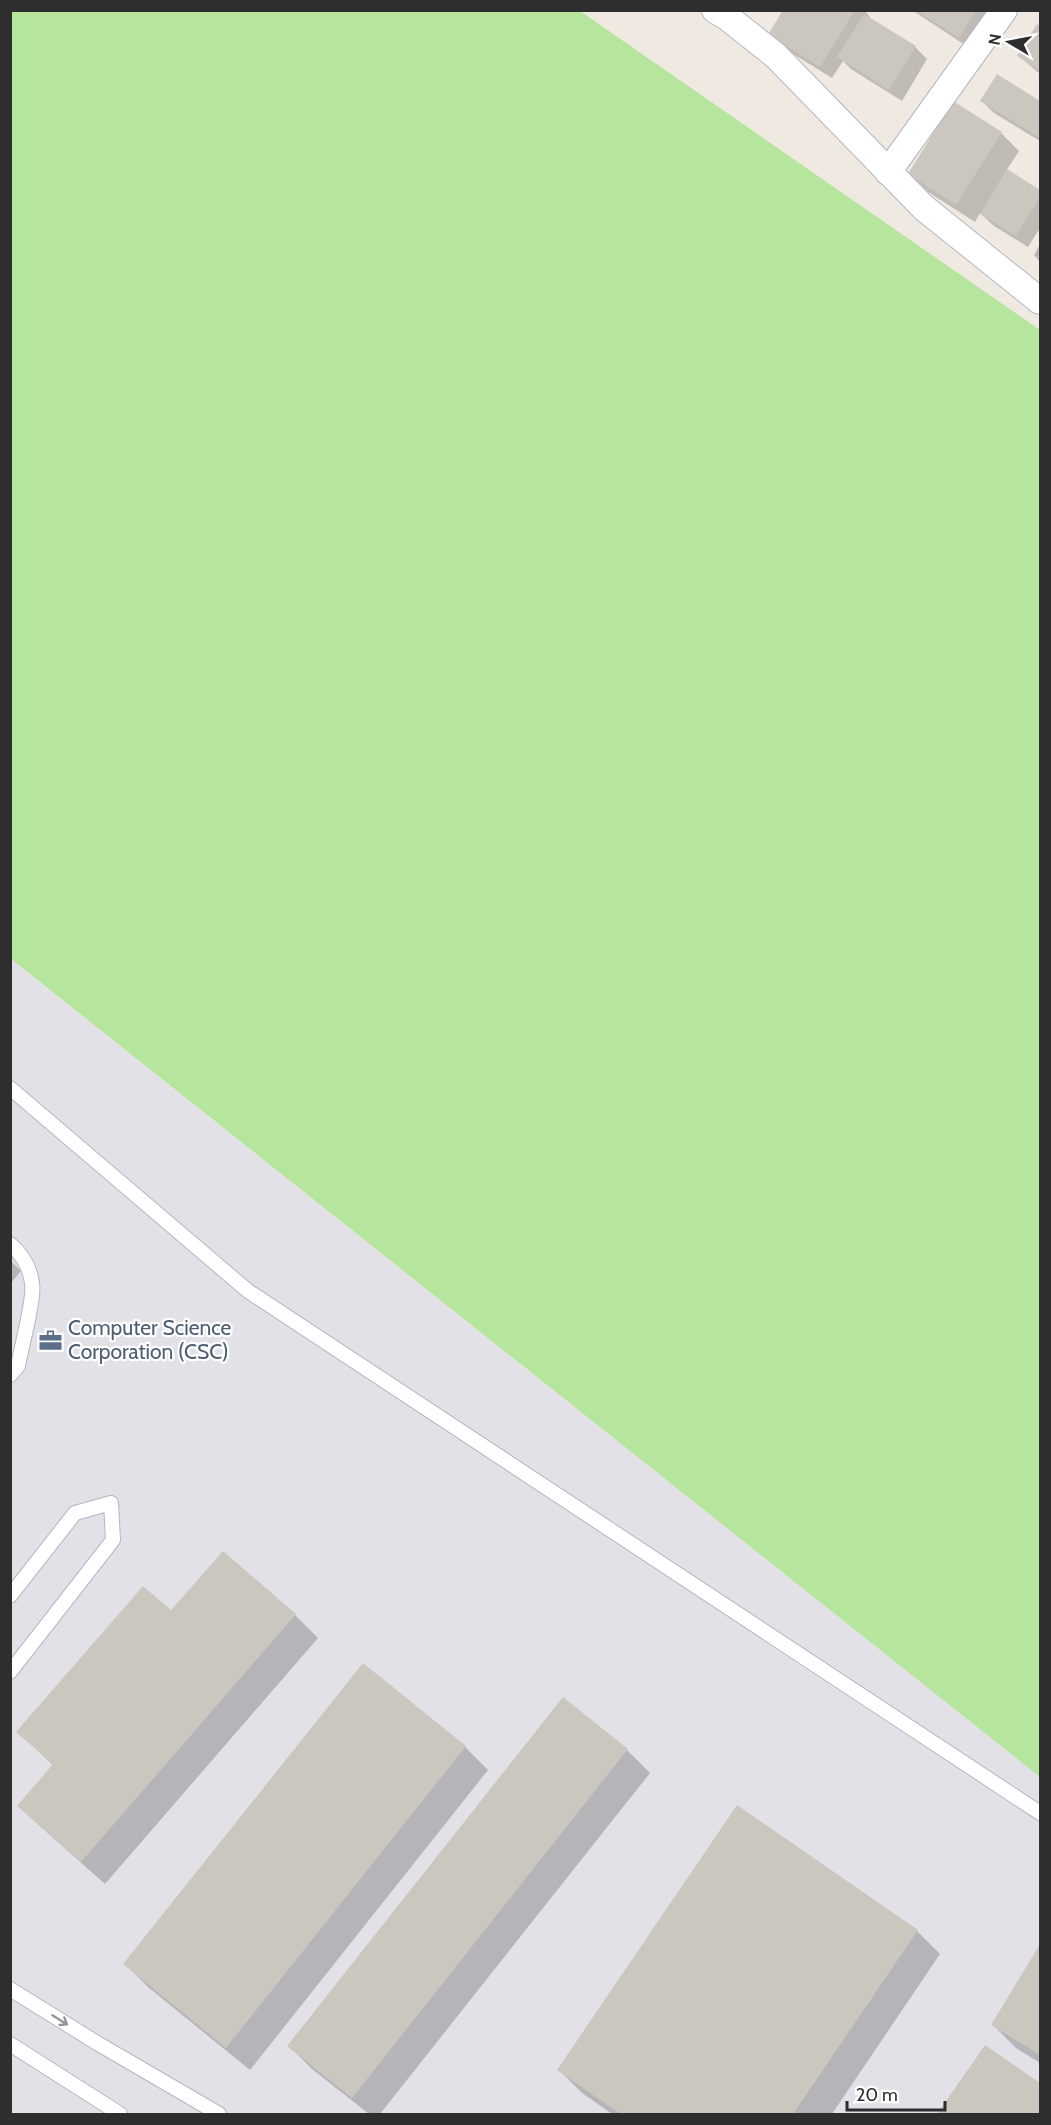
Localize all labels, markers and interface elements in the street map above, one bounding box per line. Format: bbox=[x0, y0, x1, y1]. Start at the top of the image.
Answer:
north arrow bbox=[979, 12, 1039, 72]
text: N bbox=[984, 32, 1005, 47]
place label: Computer Science Corporation (CSC) bbox=[68, 1315, 232, 1364]
office icon: Computer Science Corporation (CSC) bbox=[37, 1327, 63, 1353]
one-way arrow bbox=[51, 2015, 68, 2027]
scale bar bbox=[847, 2074, 944, 2112]
text: 20 m bbox=[856, 2084, 898, 2106]

